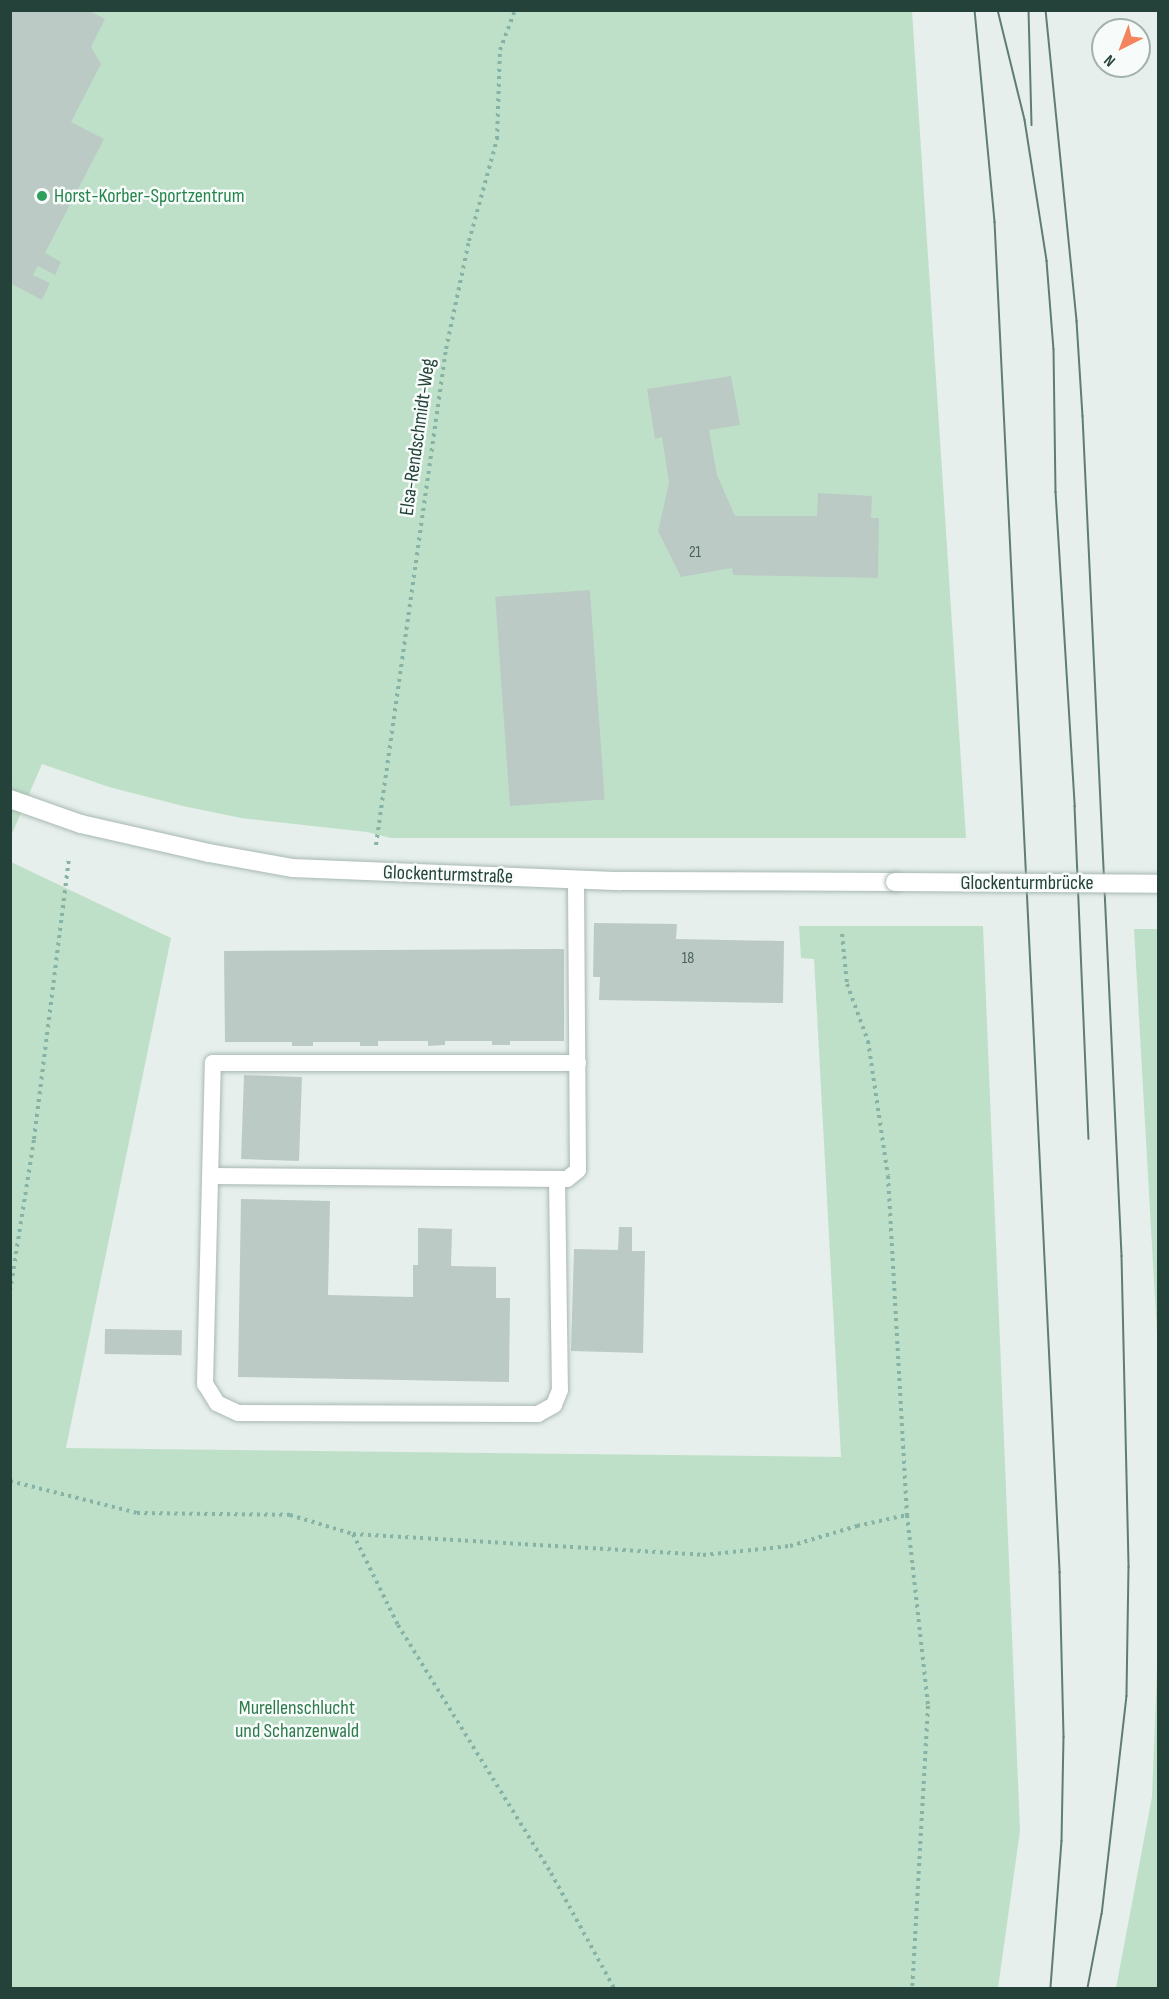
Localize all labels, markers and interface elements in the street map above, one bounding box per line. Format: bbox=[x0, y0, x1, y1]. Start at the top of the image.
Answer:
north arrow bbox=[1091, 18, 1151, 78]
text: N bbox=[1100, 50, 1119, 70]
place label: Horst-Korber-Sportzentrum bbox=[54, 184, 244, 208]
marker: Horst-Korber-Sportzentrum bbox=[35, 189, 49, 203]
street label: Elsa-Rendschmidt-Weg bbox=[395, 357, 441, 517]
house number: 21 bbox=[689, 543, 701, 563]
street label: Glockenturmstraße bbox=[383, 861, 513, 889]
street label: Glockenturmbrücke bbox=[961, 871, 1093, 895]
house number: 18 bbox=[682, 949, 694, 969]
park label: Murellenschlucht und Schanzenwald bbox=[235, 1696, 359, 1743]

